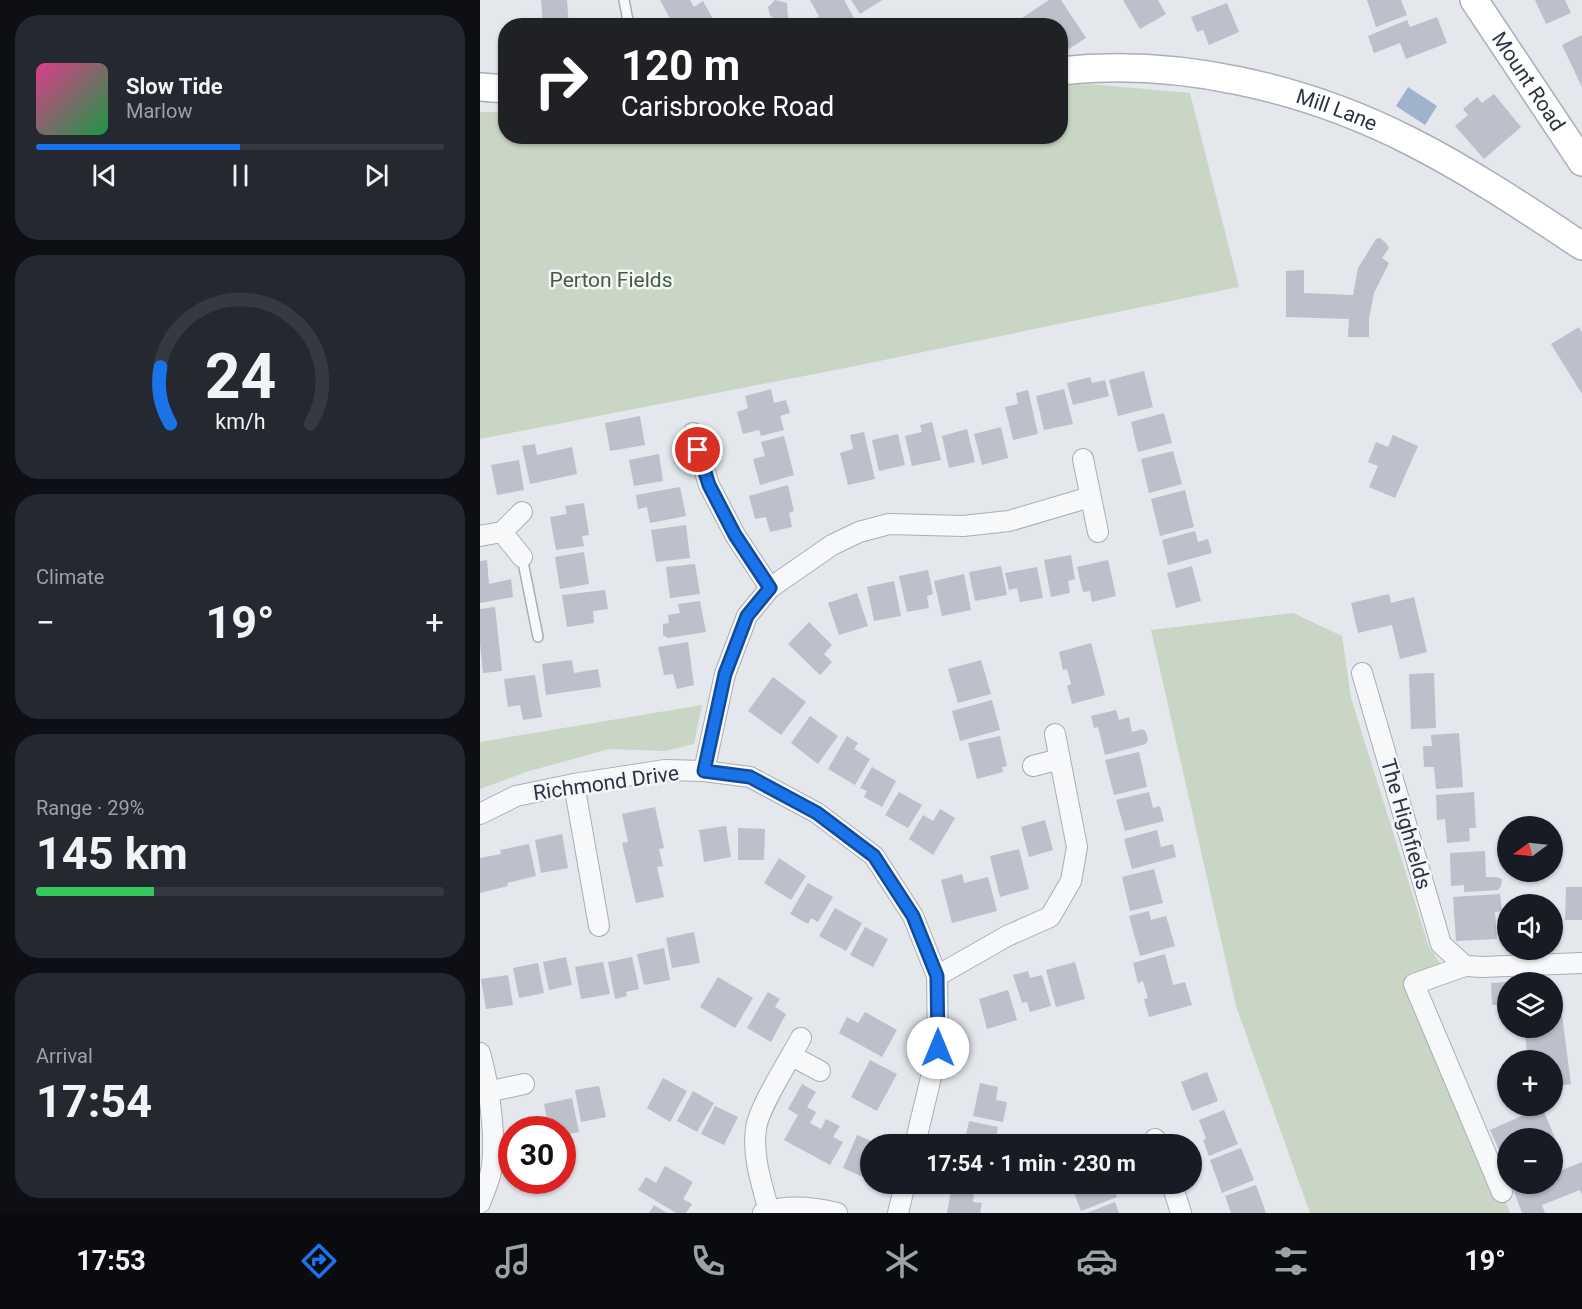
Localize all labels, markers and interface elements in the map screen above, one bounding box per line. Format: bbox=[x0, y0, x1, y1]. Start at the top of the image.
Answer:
street label: Mount Road bbox=[1487, 28, 1570, 136]
text: 120 m bbox=[621, 41, 740, 90]
icon: right bbox=[522, 42, 600, 120]
text: Slow Tide bbox=[126, 74, 223, 99]
street label: Mill Lane bbox=[1293, 84, 1381, 136]
text: Carisbrooke Road bbox=[621, 91, 834, 123]
text: Marlow bbox=[126, 99, 192, 123]
icon: previous bbox=[88, 159, 121, 192]
icon: pause bbox=[224, 159, 257, 192]
icon: next bbox=[360, 159, 393, 192]
park label: Perton Fields bbox=[550, 268, 672, 292]
text: 24 bbox=[204, 340, 276, 413]
text: km/h bbox=[215, 409, 265, 434]
pin bbox=[672, 424, 723, 475]
icon: arrive bbox=[681, 433, 714, 466]
text: Climate bbox=[36, 565, 104, 589]
text: 19° bbox=[205, 596, 275, 649]
text: − bbox=[36, 603, 55, 642]
text: + bbox=[425, 603, 444, 642]
street label: The Highfields bbox=[1376, 756, 1436, 892]
street label: Richmond Drive bbox=[532, 761, 680, 805]
text: Range · 29% bbox=[36, 796, 144, 820]
north arrow bbox=[1497, 816, 1563, 882]
map controls bbox=[1497, 816, 1563, 1194]
text: 145 km bbox=[36, 827, 188, 880]
button: sound bbox=[1497, 894, 1563, 960]
button: layers bbox=[1497, 972, 1563, 1038]
position arrow bbox=[906, 1016, 970, 1080]
text: Arrival bbox=[36, 1044, 93, 1068]
button: + bbox=[1497, 1050, 1563, 1116]
text: 17:54 bbox=[36, 1075, 152, 1128]
speed limit sign: 30 bbox=[498, 1116, 576, 1194]
button: − bbox=[1497, 1128, 1563, 1194]
text: 17:54 · 1 min · 230 m bbox=[926, 1151, 1136, 1176]
icon: directions bbox=[298, 1240, 340, 1282]
icon: music bbox=[492, 1240, 534, 1282]
icon: phone bbox=[687, 1240, 729, 1282]
icon: climate bbox=[881, 1240, 923, 1282]
icon: car bbox=[1076, 1240, 1118, 1282]
icon: filters bbox=[1270, 1240, 1312, 1282]
text: 17:53 bbox=[76, 1245, 146, 1277]
text: 19° bbox=[1464, 1245, 1506, 1277]

